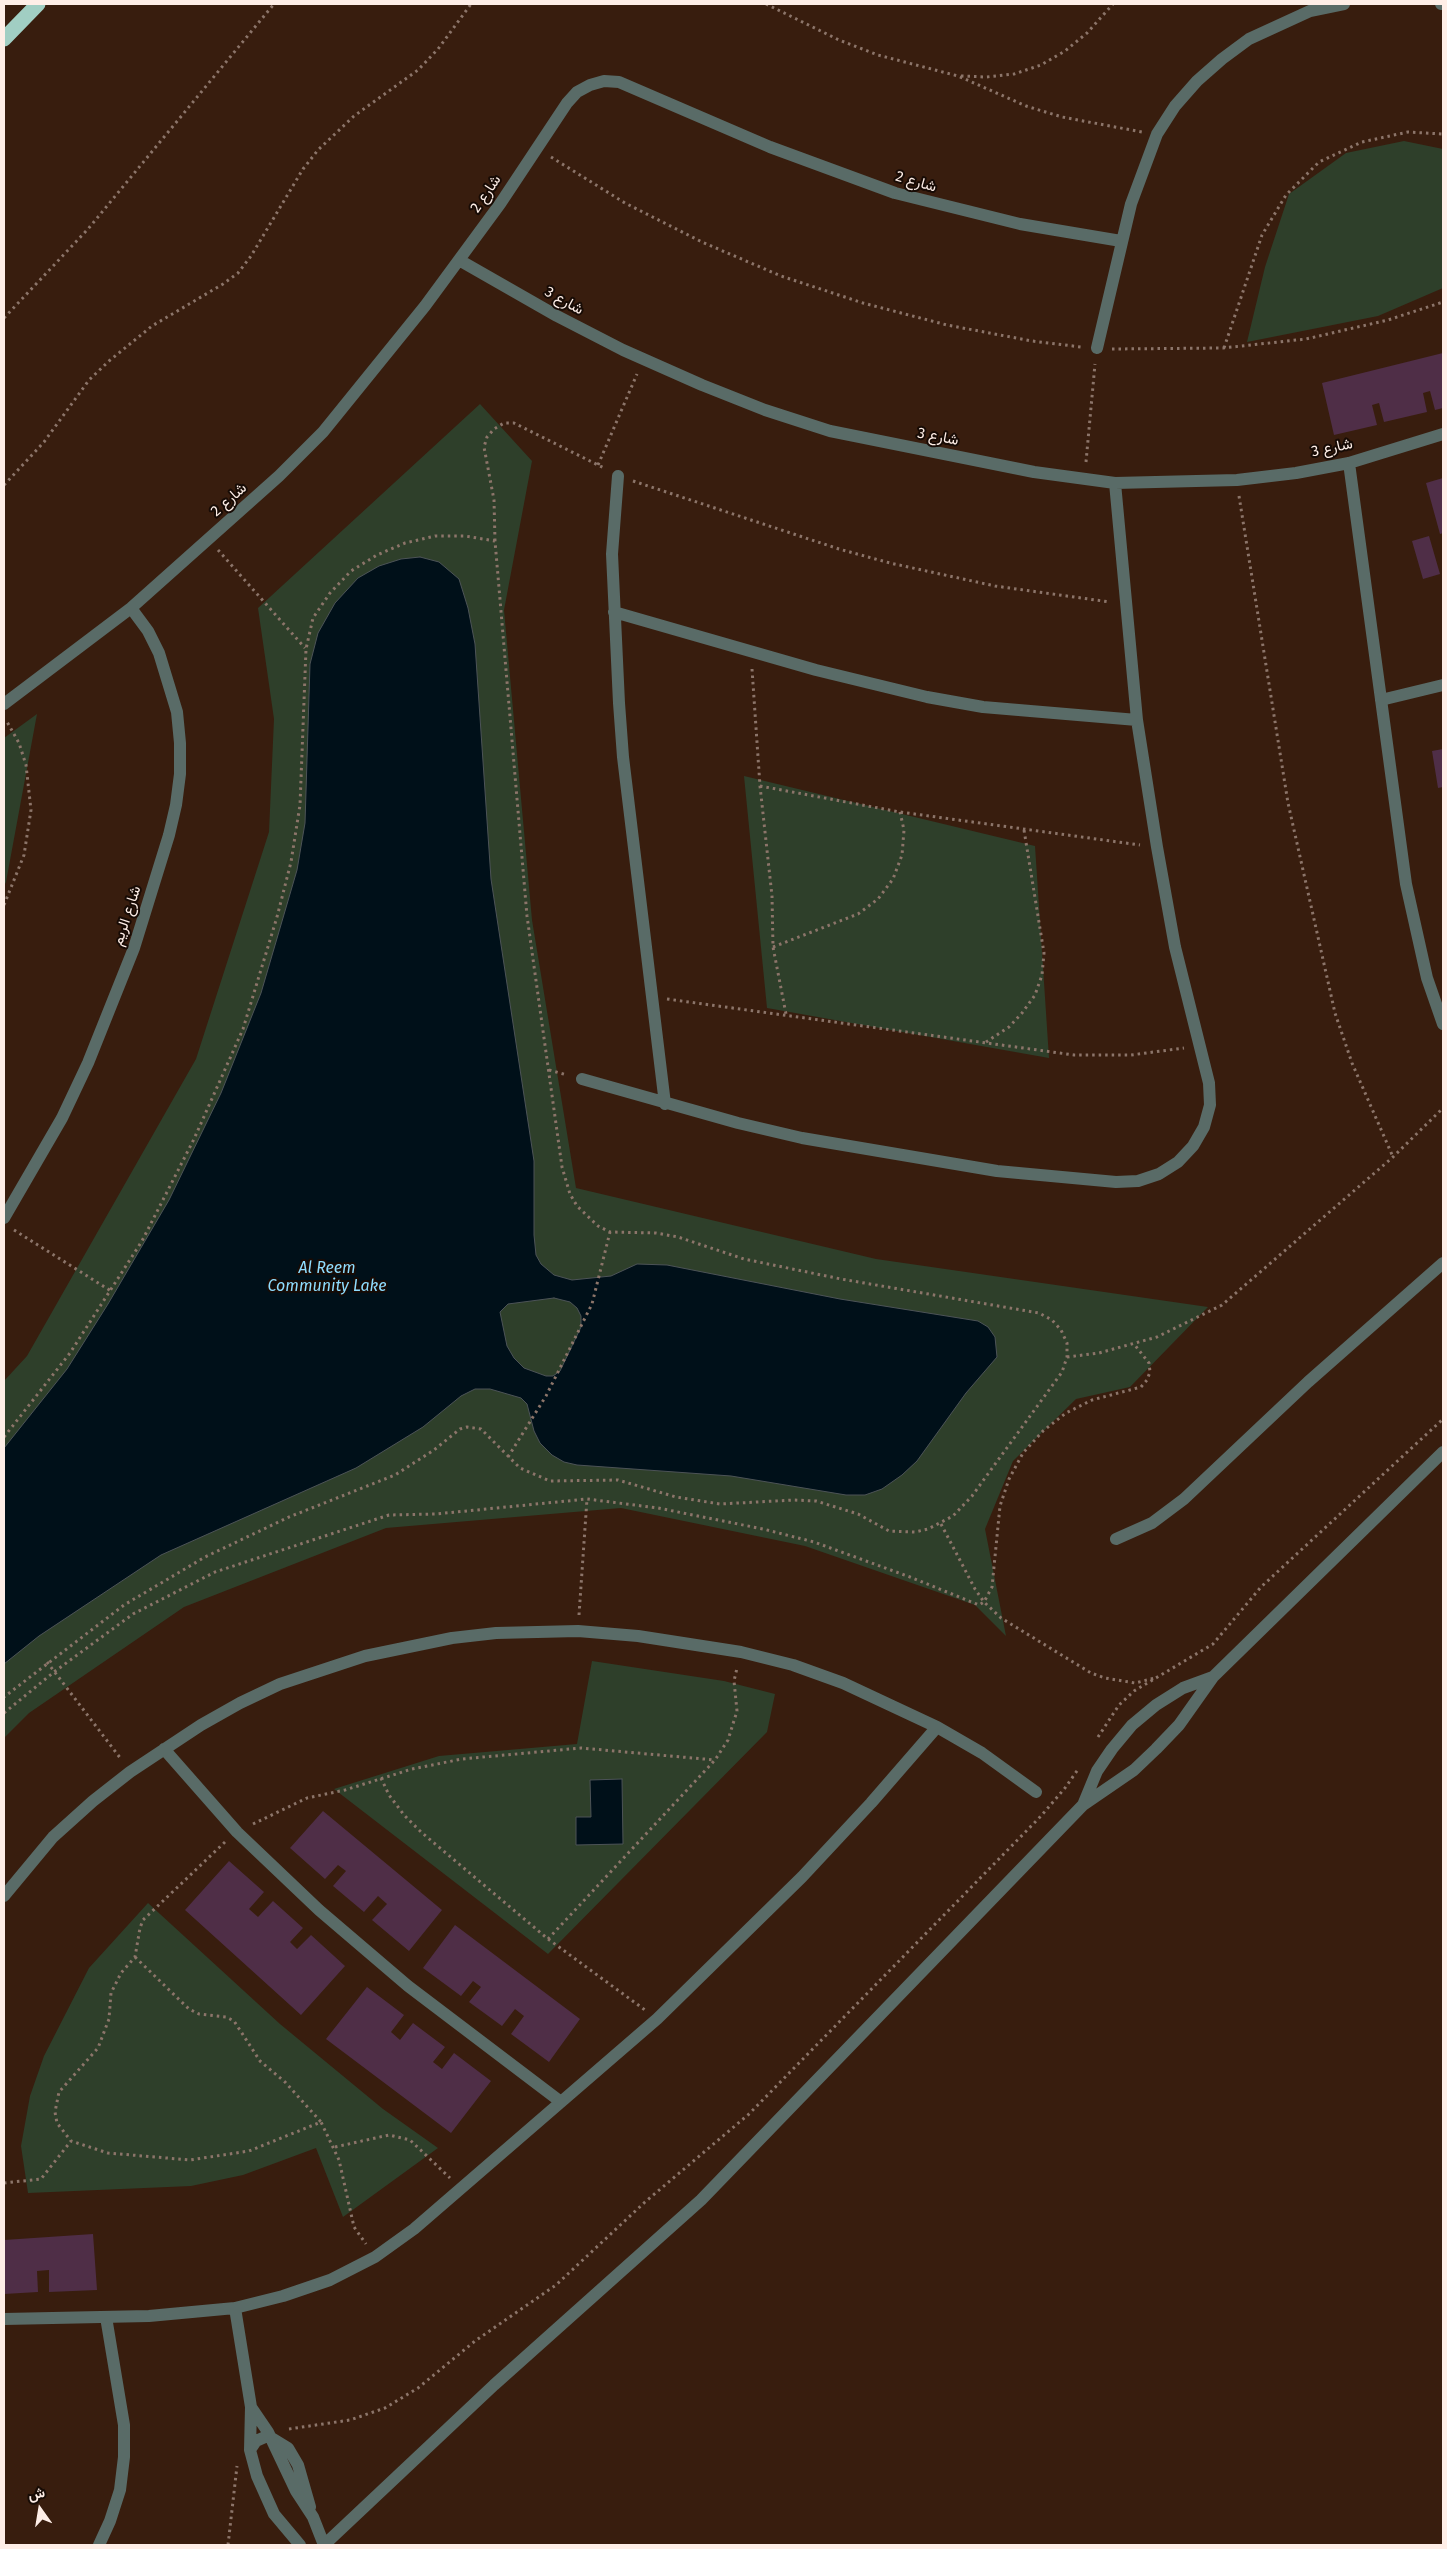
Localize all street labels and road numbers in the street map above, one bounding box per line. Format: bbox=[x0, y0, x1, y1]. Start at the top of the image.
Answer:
street label: شارع 2 bbox=[894, 168, 938, 196]
street label: شارع 2 bbox=[467, 172, 505, 216]
street label: شارع 3 bbox=[541, 283, 587, 319]
street label: شارع 3 bbox=[916, 424, 960, 450]
street label: شارع 3 bbox=[1310, 435, 1354, 461]
street label: شارع 2 bbox=[208, 479, 250, 521]
street label: شارع الريم bbox=[109, 884, 145, 948]

